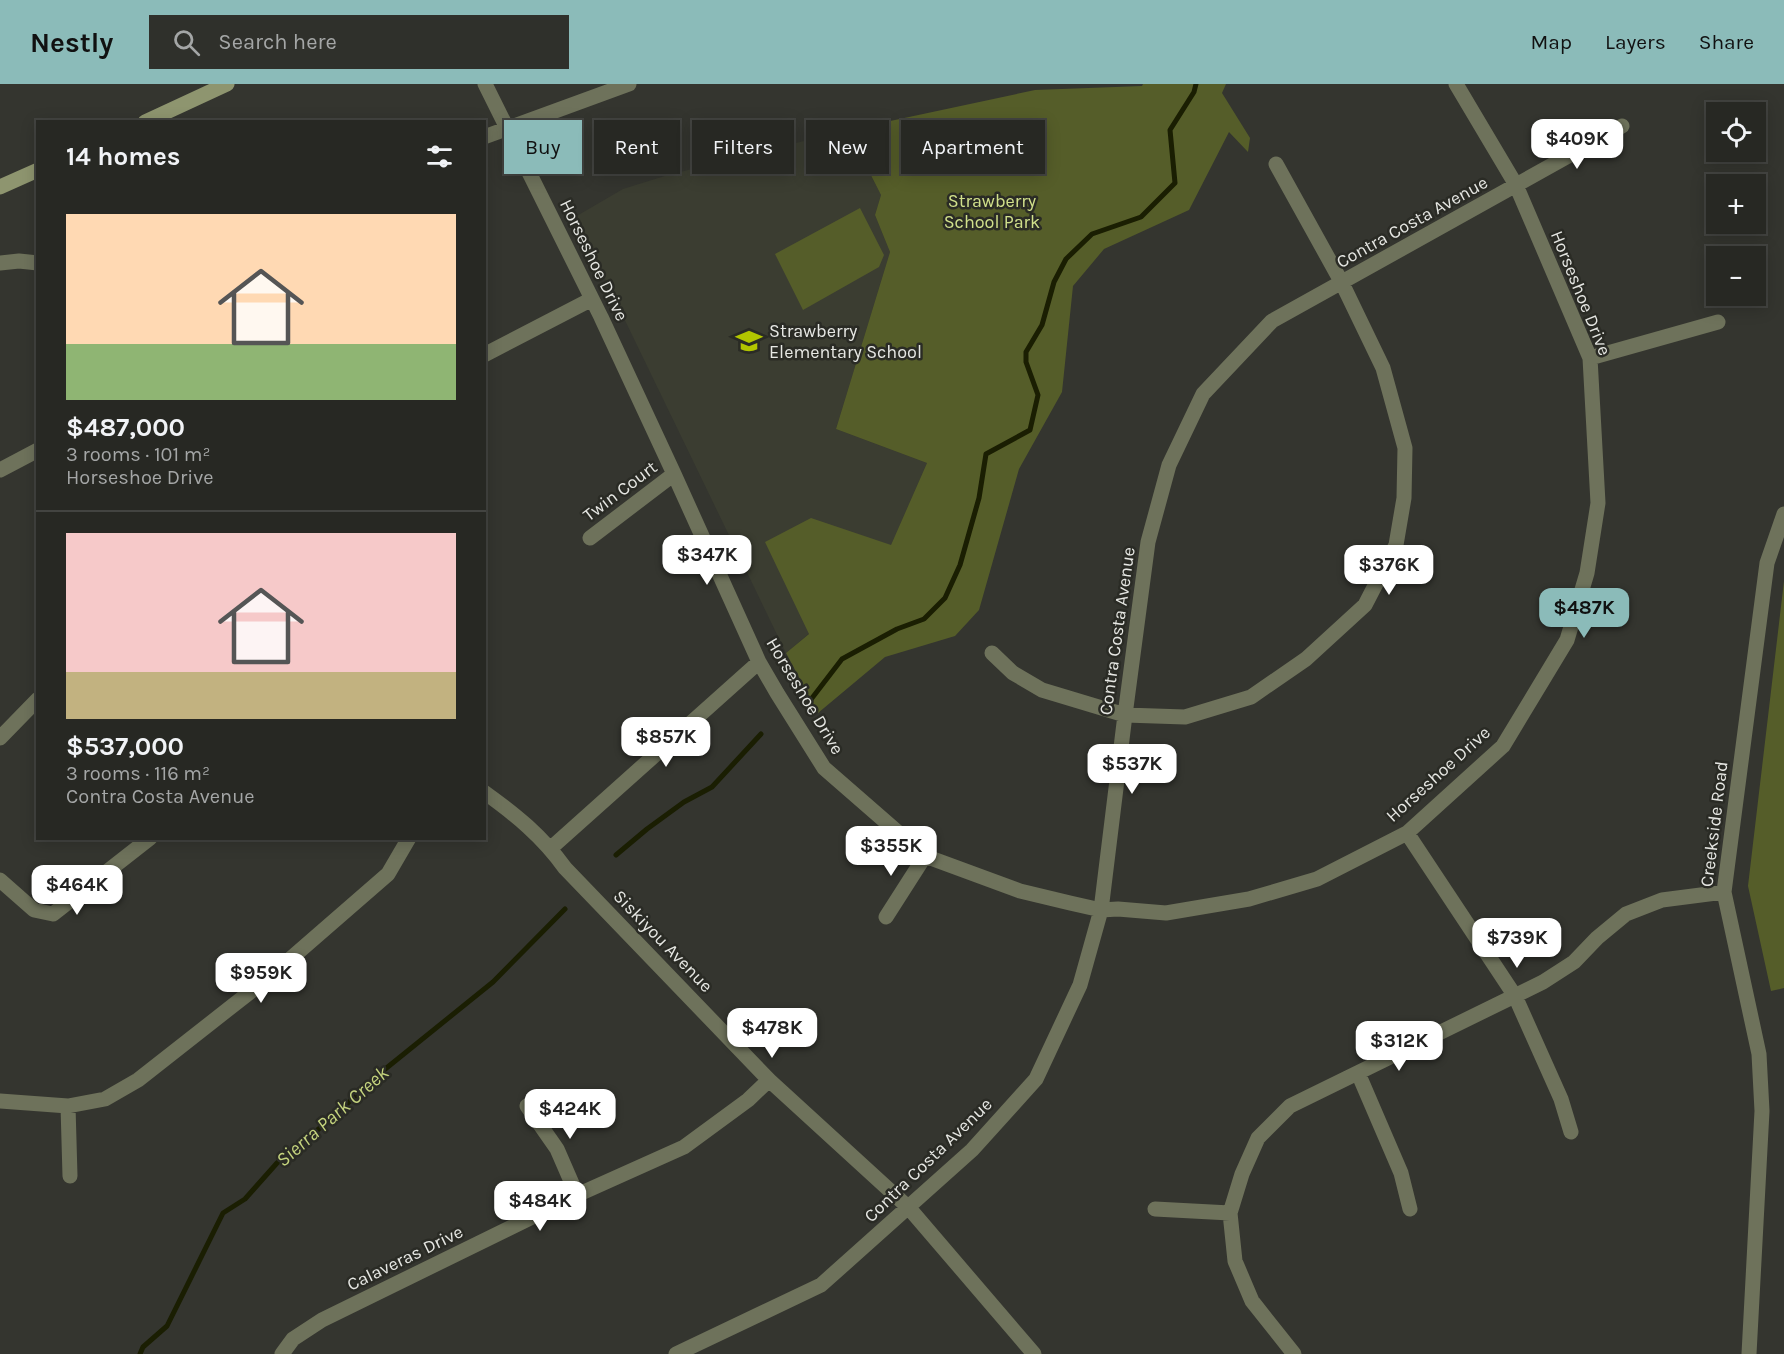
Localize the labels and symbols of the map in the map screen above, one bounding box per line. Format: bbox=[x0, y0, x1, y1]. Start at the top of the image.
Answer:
pin: $409K bbox=[1535, 119, 1619, 170]
street label: Contra Costa Avenue bbox=[1332, 171, 1492, 273]
park label: Strawberry School Park bbox=[944, 190, 1040, 233]
street label: Horseshoe Drive bbox=[555, 195, 633, 325]
street label: Horseshoe Drive bbox=[1546, 227, 1616, 359]
place label: Strawberry Elementary School bbox=[769, 320, 922, 363]
school or university icon: Strawberry Elementary School bbox=[734, 326, 764, 356]
street label: Twin Court bbox=[579, 456, 662, 526]
pin: $347K bbox=[665, 535, 749, 586]
street label: Contra Costa Avenue bbox=[1094, 545, 1140, 717]
pin: $376K bbox=[1347, 545, 1431, 596]
pin: $487K bbox=[1542, 588, 1626, 639]
street label: Horseshoe Drive bbox=[761, 633, 849, 759]
pin: $857K bbox=[624, 717, 708, 768]
street label: Horseshoe Drive bbox=[1381, 721, 1495, 827]
pin: $537K bbox=[1090, 744, 1174, 795]
street label: Creekside Road bbox=[1695, 760, 1733, 888]
pin: $355K bbox=[849, 826, 933, 877]
pin: $464K bbox=[35, 865, 119, 916]
street label: Siskiyou Avenue bbox=[609, 885, 717, 997]
pin: $739K bbox=[1475, 918, 1559, 969]
pin: $959K bbox=[219, 953, 303, 1004]
pin: $478K bbox=[730, 1008, 814, 1059]
pin: $312K bbox=[1357, 1021, 1441, 1072]
water label: Sierra Park Creek bbox=[271, 1061, 394, 1171]
pin: $424K bbox=[528, 1089, 612, 1140]
street label: Contra Costa Avenue bbox=[859, 1093, 997, 1227]
pin: $484K bbox=[498, 1181, 582, 1232]
street label: Calaveras Drive bbox=[343, 1220, 467, 1296]

